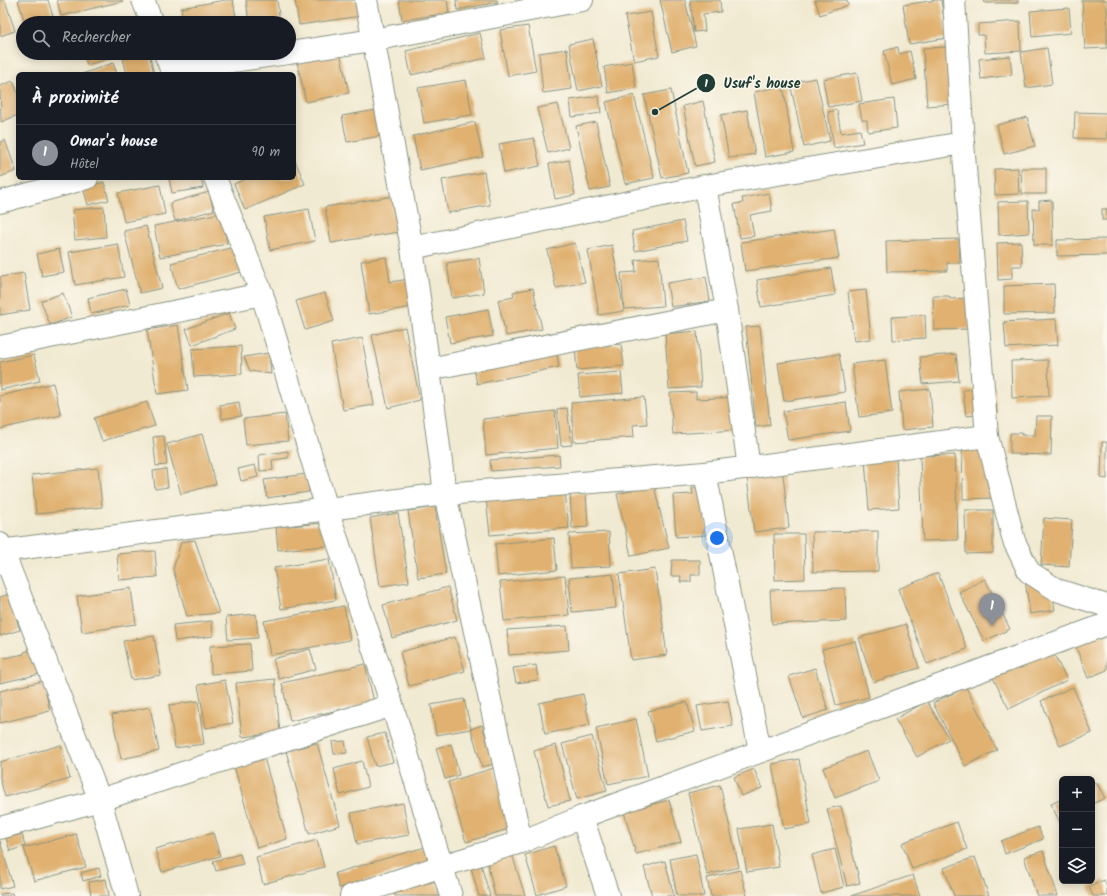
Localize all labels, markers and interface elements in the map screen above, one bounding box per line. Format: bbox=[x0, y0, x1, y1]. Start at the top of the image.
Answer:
search box bbox=[16, 16, 296, 60]
text: Rechercher bbox=[62, 26, 130, 50]
icon: search bbox=[30, 27, 52, 49]
callout: Usuf's house bbox=[696, 70, 809, 96]
text: Usuf's house bbox=[723, 73, 801, 95]
text: 1 bbox=[704, 74, 708, 93]
text: À proximité bbox=[32, 85, 119, 112]
text: Omar's house bbox=[70, 130, 158, 154]
text: 1 bbox=[43, 142, 47, 163]
text: 90 m bbox=[252, 142, 280, 163]
text: Hôtel bbox=[70, 154, 99, 175]
your location bbox=[707, 528, 727, 548]
pin: 1 bbox=[979, 593, 1005, 626]
map controls bbox=[1059, 776, 1095, 884]
button: + bbox=[1059, 776, 1095, 812]
button: − bbox=[1059, 812, 1095, 848]
button: layers bbox=[1059, 848, 1095, 884]

